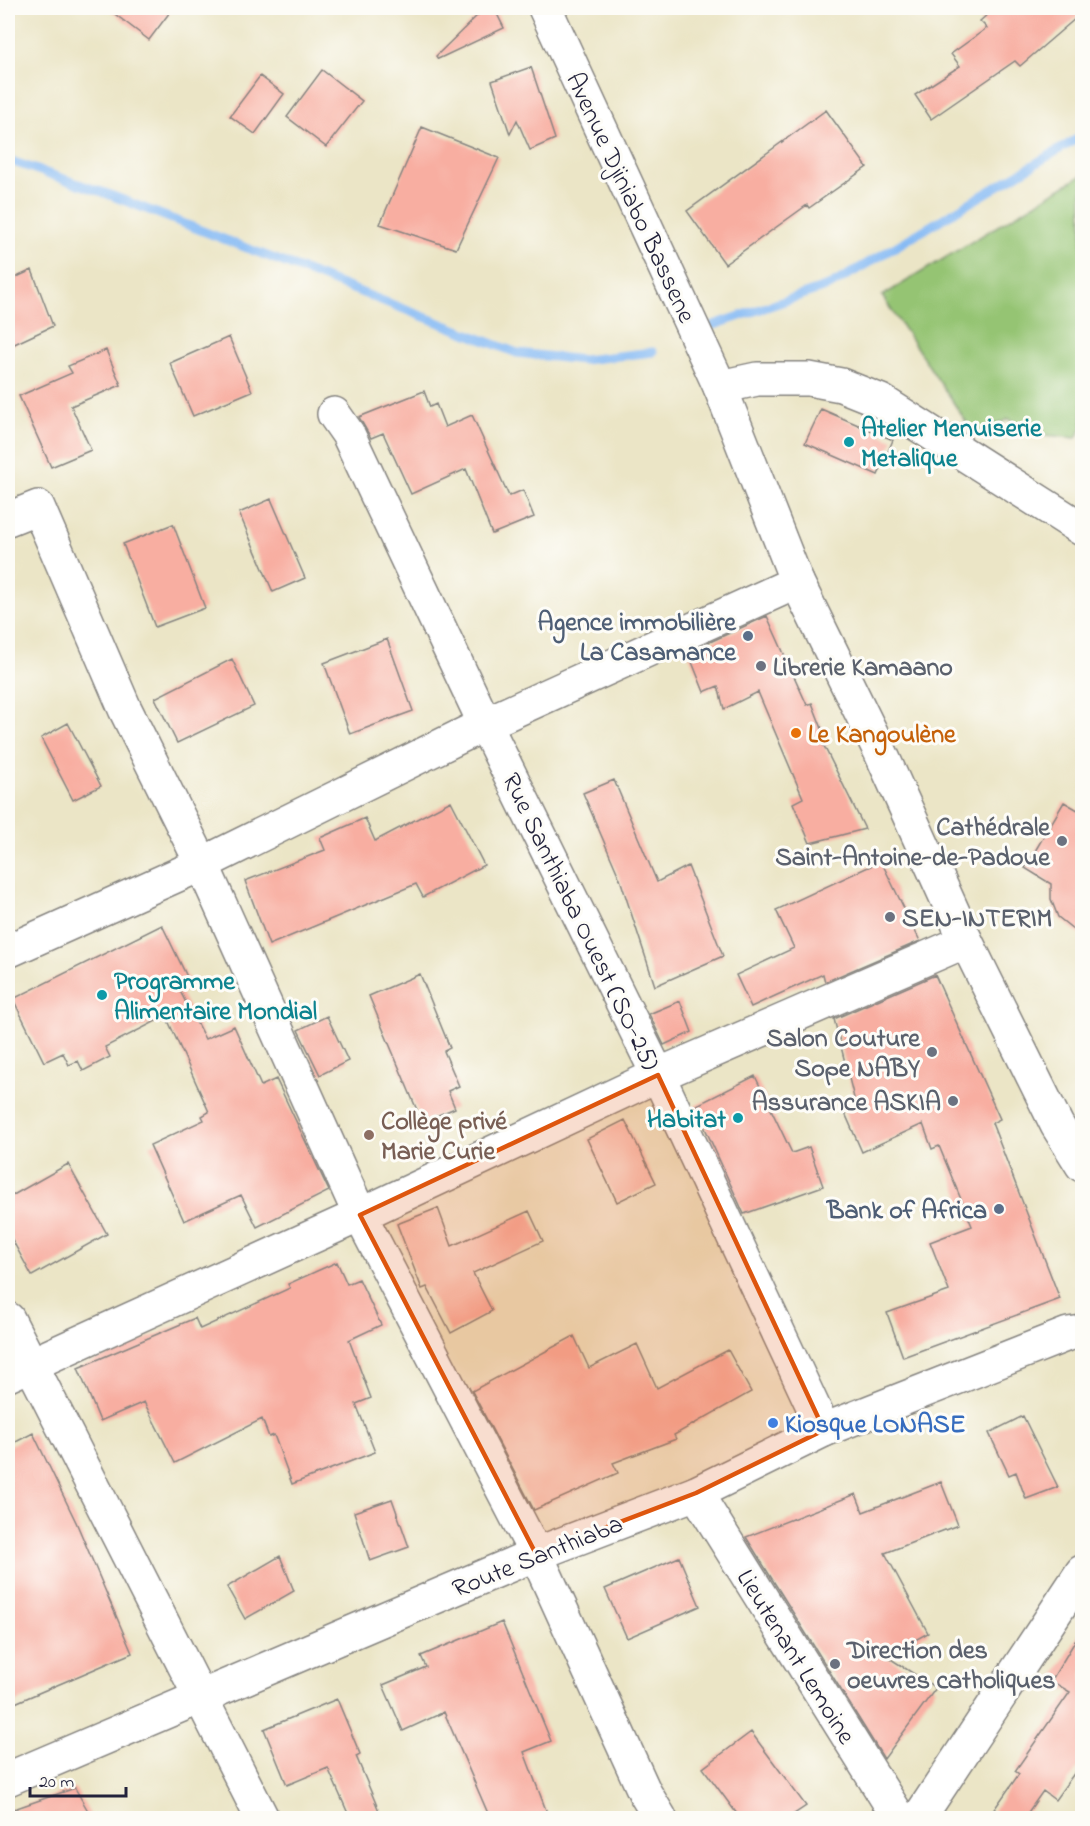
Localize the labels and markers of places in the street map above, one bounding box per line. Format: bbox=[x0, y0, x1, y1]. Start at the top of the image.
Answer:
place label: Atelier Menuiserie Metalique bbox=[861, 411, 1043, 479]
marker: Atelier Menuiserie Metalique bbox=[842, 435, 856, 449]
place label: Agence immobilière La Casamance bbox=[538, 605, 737, 673]
marker: Agence immobilière La Casamance bbox=[741, 629, 755, 643]
place label: Librerie Kamaano bbox=[773, 650, 953, 688]
marker: Librerie Kamaano bbox=[754, 659, 768, 673]
place label: Le Kangoulène bbox=[808, 717, 957, 756]
marker: Le Kangoulène bbox=[789, 726, 803, 740]
place label: Cathédrale Saint-Antoine-de-Padoue bbox=[775, 810, 1051, 878]
marker: Cathédrale Saint-Antoine-de-Padoue bbox=[1055, 834, 1069, 848]
place label: SEN-INTERIM bbox=[902, 901, 1052, 939]
marker: SEN-INTERIM bbox=[883, 910, 897, 924]
place label: Programme Alimentaire Mondial bbox=[114, 964, 317, 1032]
marker: Programme Alimentaire Mondial bbox=[95, 988, 109, 1002]
place label: Salon Couture Sope NABY bbox=[766, 1021, 921, 1089]
marker: Salon Couture Sope NABY bbox=[925, 1045, 939, 1059]
place label: Assurance ASKIA bbox=[752, 1085, 941, 1123]
marker: Assurance ASKIA bbox=[946, 1094, 960, 1108]
place label: Habitat bbox=[647, 1102, 726, 1140]
place label: Collège privé Marie Curie bbox=[381, 1104, 508, 1172]
marker: Habitat bbox=[731, 1111, 745, 1125]
marker: Collège privé Marie Curie bbox=[362, 1128, 376, 1142]
place label: Bank of Africa bbox=[826, 1193, 987, 1231]
marker: Bank of Africa bbox=[992, 1202, 1006, 1216]
place label: Kiosque LONASE bbox=[785, 1407, 966, 1445]
marker: Kiosque LONASE bbox=[766, 1416, 780, 1430]
place label: Direction des oeuvres catholiques bbox=[846, 1633, 1055, 1701]
marker: Direction des oeuvres catholiques bbox=[828, 1657, 842, 1671]

